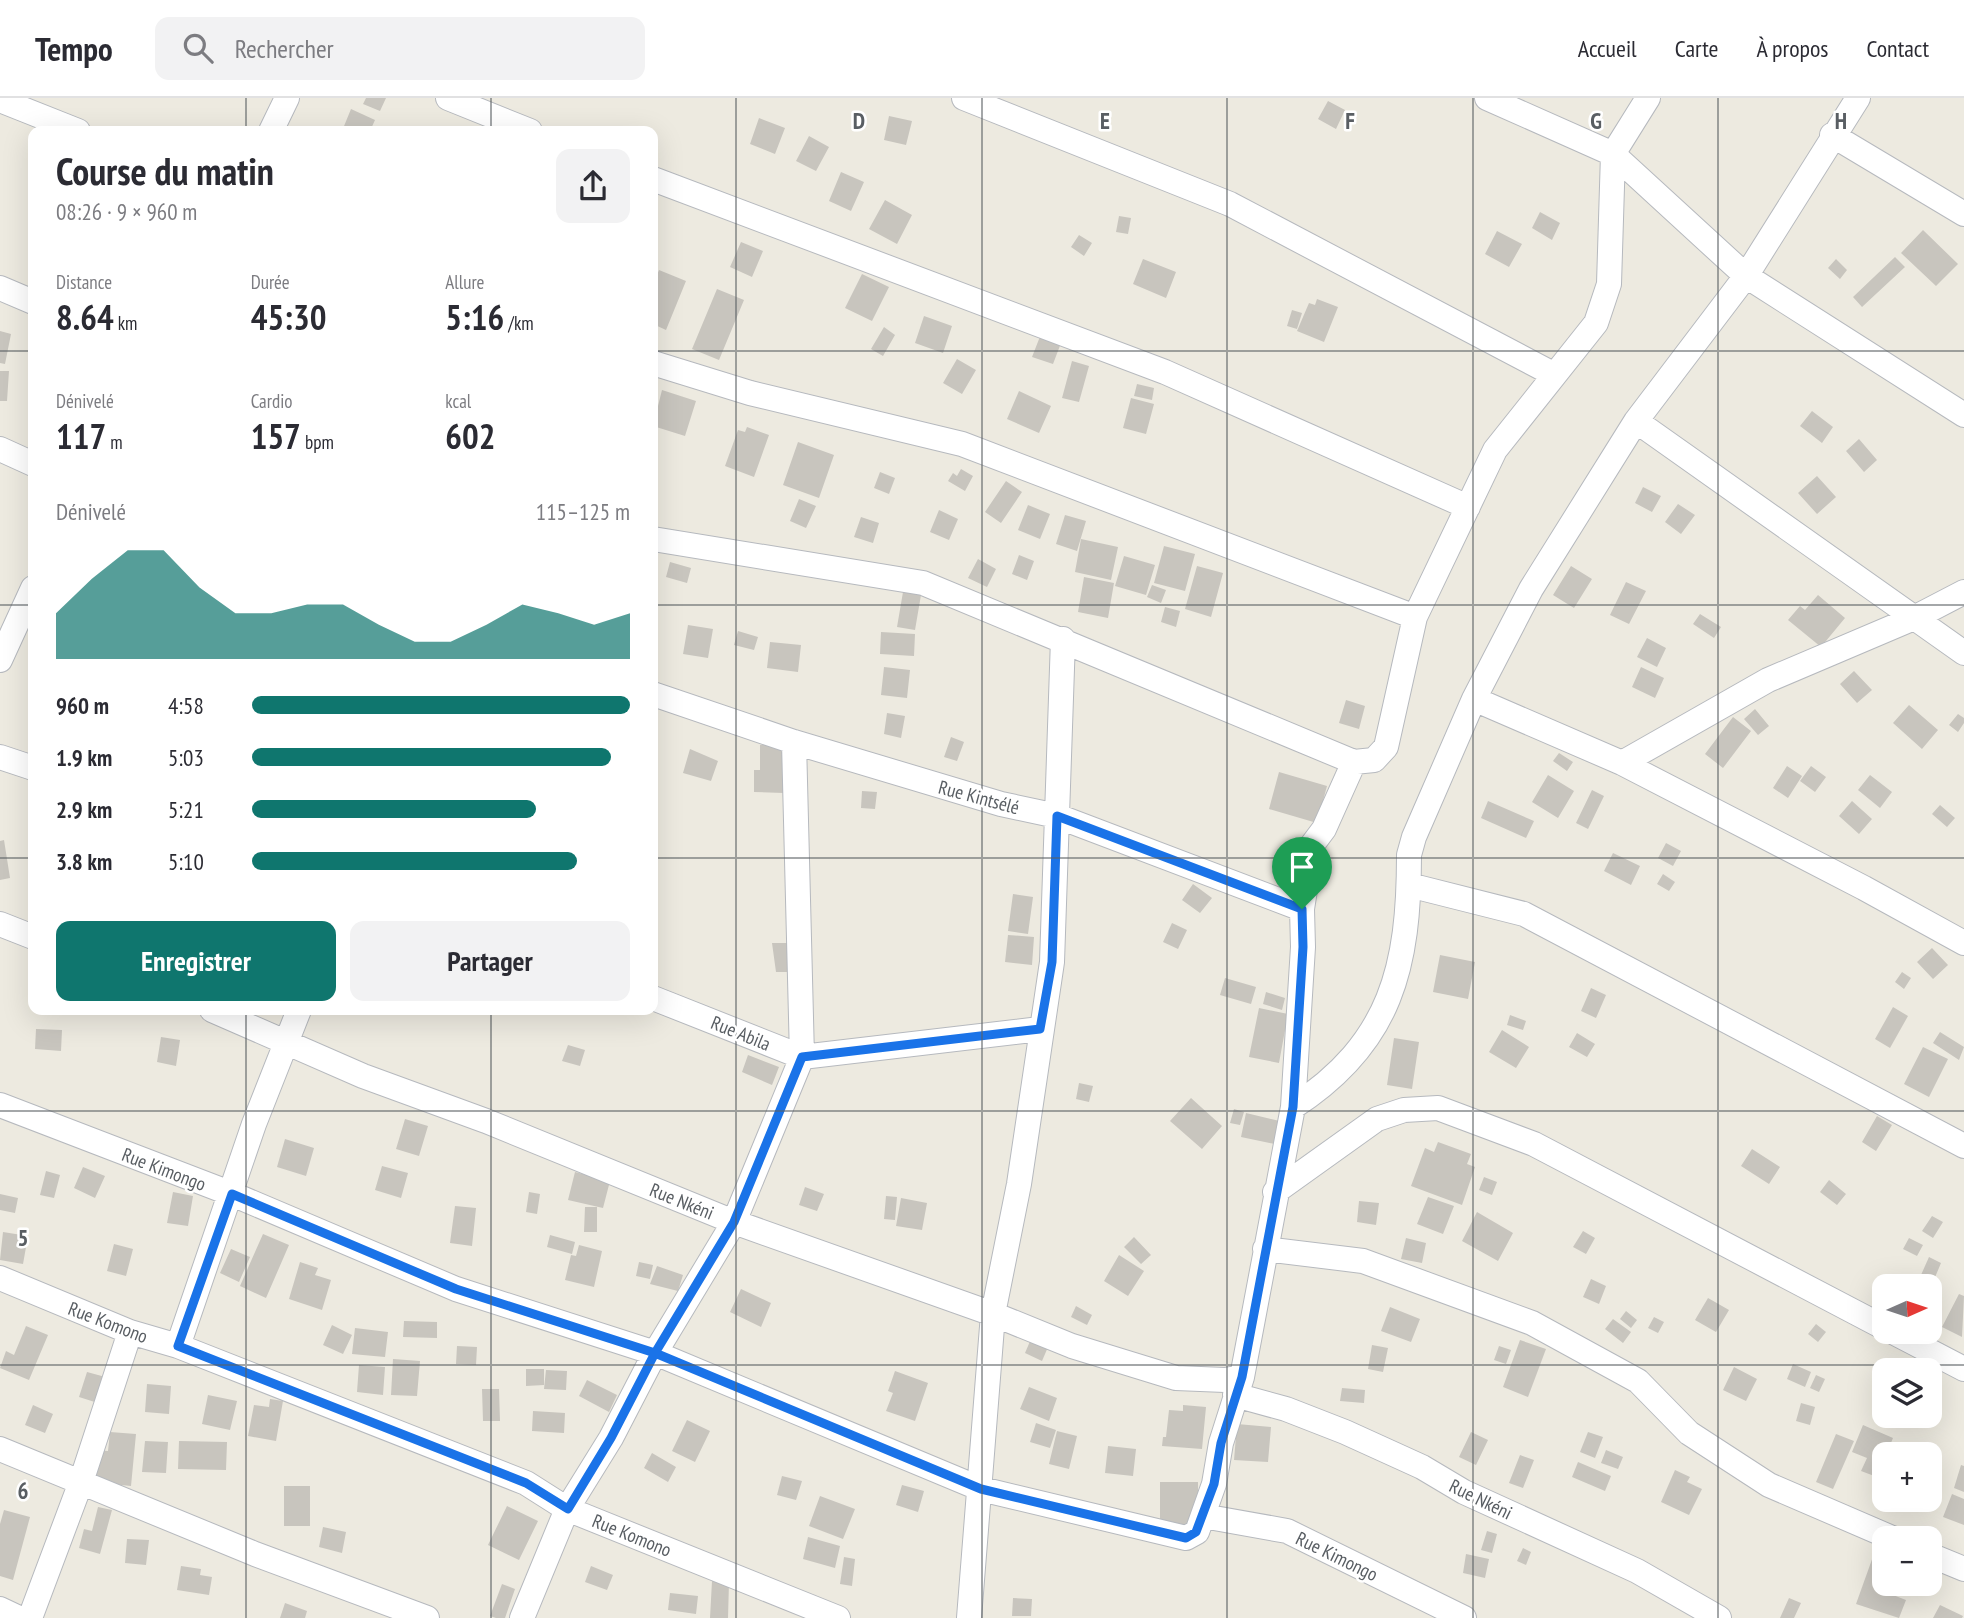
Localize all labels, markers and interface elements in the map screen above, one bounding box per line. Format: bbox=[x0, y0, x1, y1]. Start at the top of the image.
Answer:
search box bbox=[155, 17, 645, 80]
text: Tempo bbox=[35, 27, 113, 70]
icon: search bbox=[179, 29, 217, 67]
text: Rechercher bbox=[235, 32, 334, 65]
text: Accueil bbox=[1578, 33, 1637, 64]
text: Carte bbox=[1675, 33, 1718, 64]
text: À propos bbox=[1756, 33, 1828, 64]
text: Contact bbox=[1866, 33, 1929, 64]
text: D bbox=[853, 106, 865, 135]
text: E bbox=[1100, 106, 1110, 135]
text: F bbox=[1345, 106, 1355, 135]
text: G bbox=[1590, 106, 1602, 135]
text: H bbox=[1835, 106, 1847, 135]
text: Course du matin bbox=[56, 146, 274, 195]
button: share bbox=[556, 149, 630, 223]
text: 08:26 · 9 × 960 m bbox=[56, 197, 197, 226]
text: Distance bbox=[56, 270, 112, 294]
text: Durée bbox=[251, 270, 290, 294]
text: Allure bbox=[445, 270, 484, 294]
text: 8.64 bbox=[56, 294, 114, 340]
text: 45:30 bbox=[251, 294, 326, 340]
text: 5:16 bbox=[445, 294, 504, 340]
text: km bbox=[114, 311, 137, 335]
text: /km bbox=[504, 311, 534, 335]
text: Dénivelé bbox=[56, 389, 114, 413]
text: Cardio bbox=[251, 389, 292, 413]
text: kcal bbox=[445, 389, 471, 413]
text: 117 bbox=[56, 413, 106, 459]
text: 157 bbox=[251, 413, 301, 459]
text: 602 bbox=[445, 413, 496, 459]
text: m bbox=[106, 430, 123, 454]
text: bpm bbox=[301, 430, 334, 454]
text: Dénivelé bbox=[56, 497, 126, 526]
text: 115–125 m bbox=[536, 497, 630, 526]
text: 960 m bbox=[56, 691, 109, 720]
text: 4:58 bbox=[168, 691, 204, 720]
text: 1.9 km bbox=[56, 743, 112, 772]
text: 5:03 bbox=[168, 743, 204, 772]
street label: Rue Kintsélé bbox=[936, 775, 1022, 819]
text: 2.9 km bbox=[56, 795, 112, 824]
text: 5:21 bbox=[168, 795, 204, 824]
pin bbox=[1272, 837, 1332, 909]
text: 3.8 km bbox=[56, 847, 112, 876]
text: 5:10 bbox=[168, 847, 204, 876]
icon: arrive bbox=[1283, 848, 1321, 886]
button: Enregistrer bbox=[56, 921, 336, 1001]
button: Partager bbox=[350, 921, 630, 1001]
street label: Rue Abila bbox=[708, 1010, 774, 1056]
street label: Rue Kimongo bbox=[119, 1142, 209, 1196]
street label: Rue Nkéni bbox=[646, 1177, 718, 1225]
text: 5 bbox=[18, 1223, 29, 1252]
north arrow bbox=[1872, 1274, 1942, 1344]
map controls bbox=[1872, 1274, 1942, 1596]
street label: Rue Komono bbox=[65, 1296, 151, 1348]
button: layers bbox=[1872, 1358, 1942, 1428]
button: + bbox=[1872, 1442, 1942, 1512]
street label: Rue Nkéni bbox=[1446, 1474, 1516, 1524]
text: 6 bbox=[18, 1476, 29, 1505]
street label: Rue Komono bbox=[589, 1508, 675, 1562]
street label: Rue Kimongo bbox=[1292, 1526, 1382, 1586]
button: − bbox=[1872, 1526, 1942, 1596]

